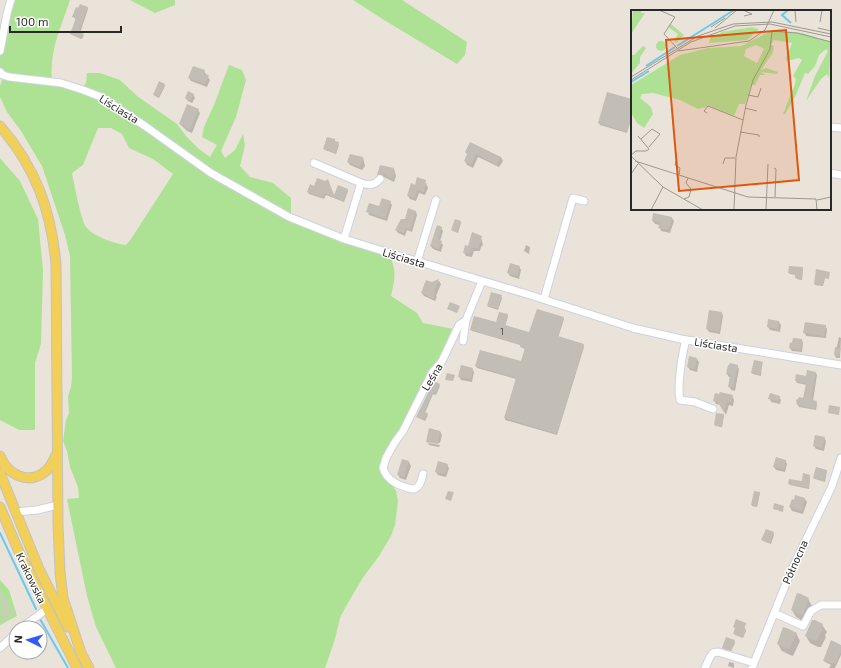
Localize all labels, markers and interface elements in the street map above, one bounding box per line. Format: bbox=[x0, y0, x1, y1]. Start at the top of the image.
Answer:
scale bar bbox=[10, 8, 121, 34]
inset map bbox=[631, 10, 831, 210]
text: 100 m bbox=[16, 14, 48, 28]
street label: Liściasta bbox=[97, 91, 141, 126]
street label: Liściasta bbox=[381, 245, 427, 270]
house number: 1 bbox=[500, 326, 504, 337]
street label: Liściasta bbox=[693, 335, 739, 354]
street label: Leśna bbox=[418, 361, 445, 393]
street label: Północna bbox=[779, 538, 810, 586]
street label: Krakowska bbox=[14, 550, 49, 605]
north arrow bbox=[8, 620, 48, 660]
text: N bbox=[11, 635, 24, 644]

